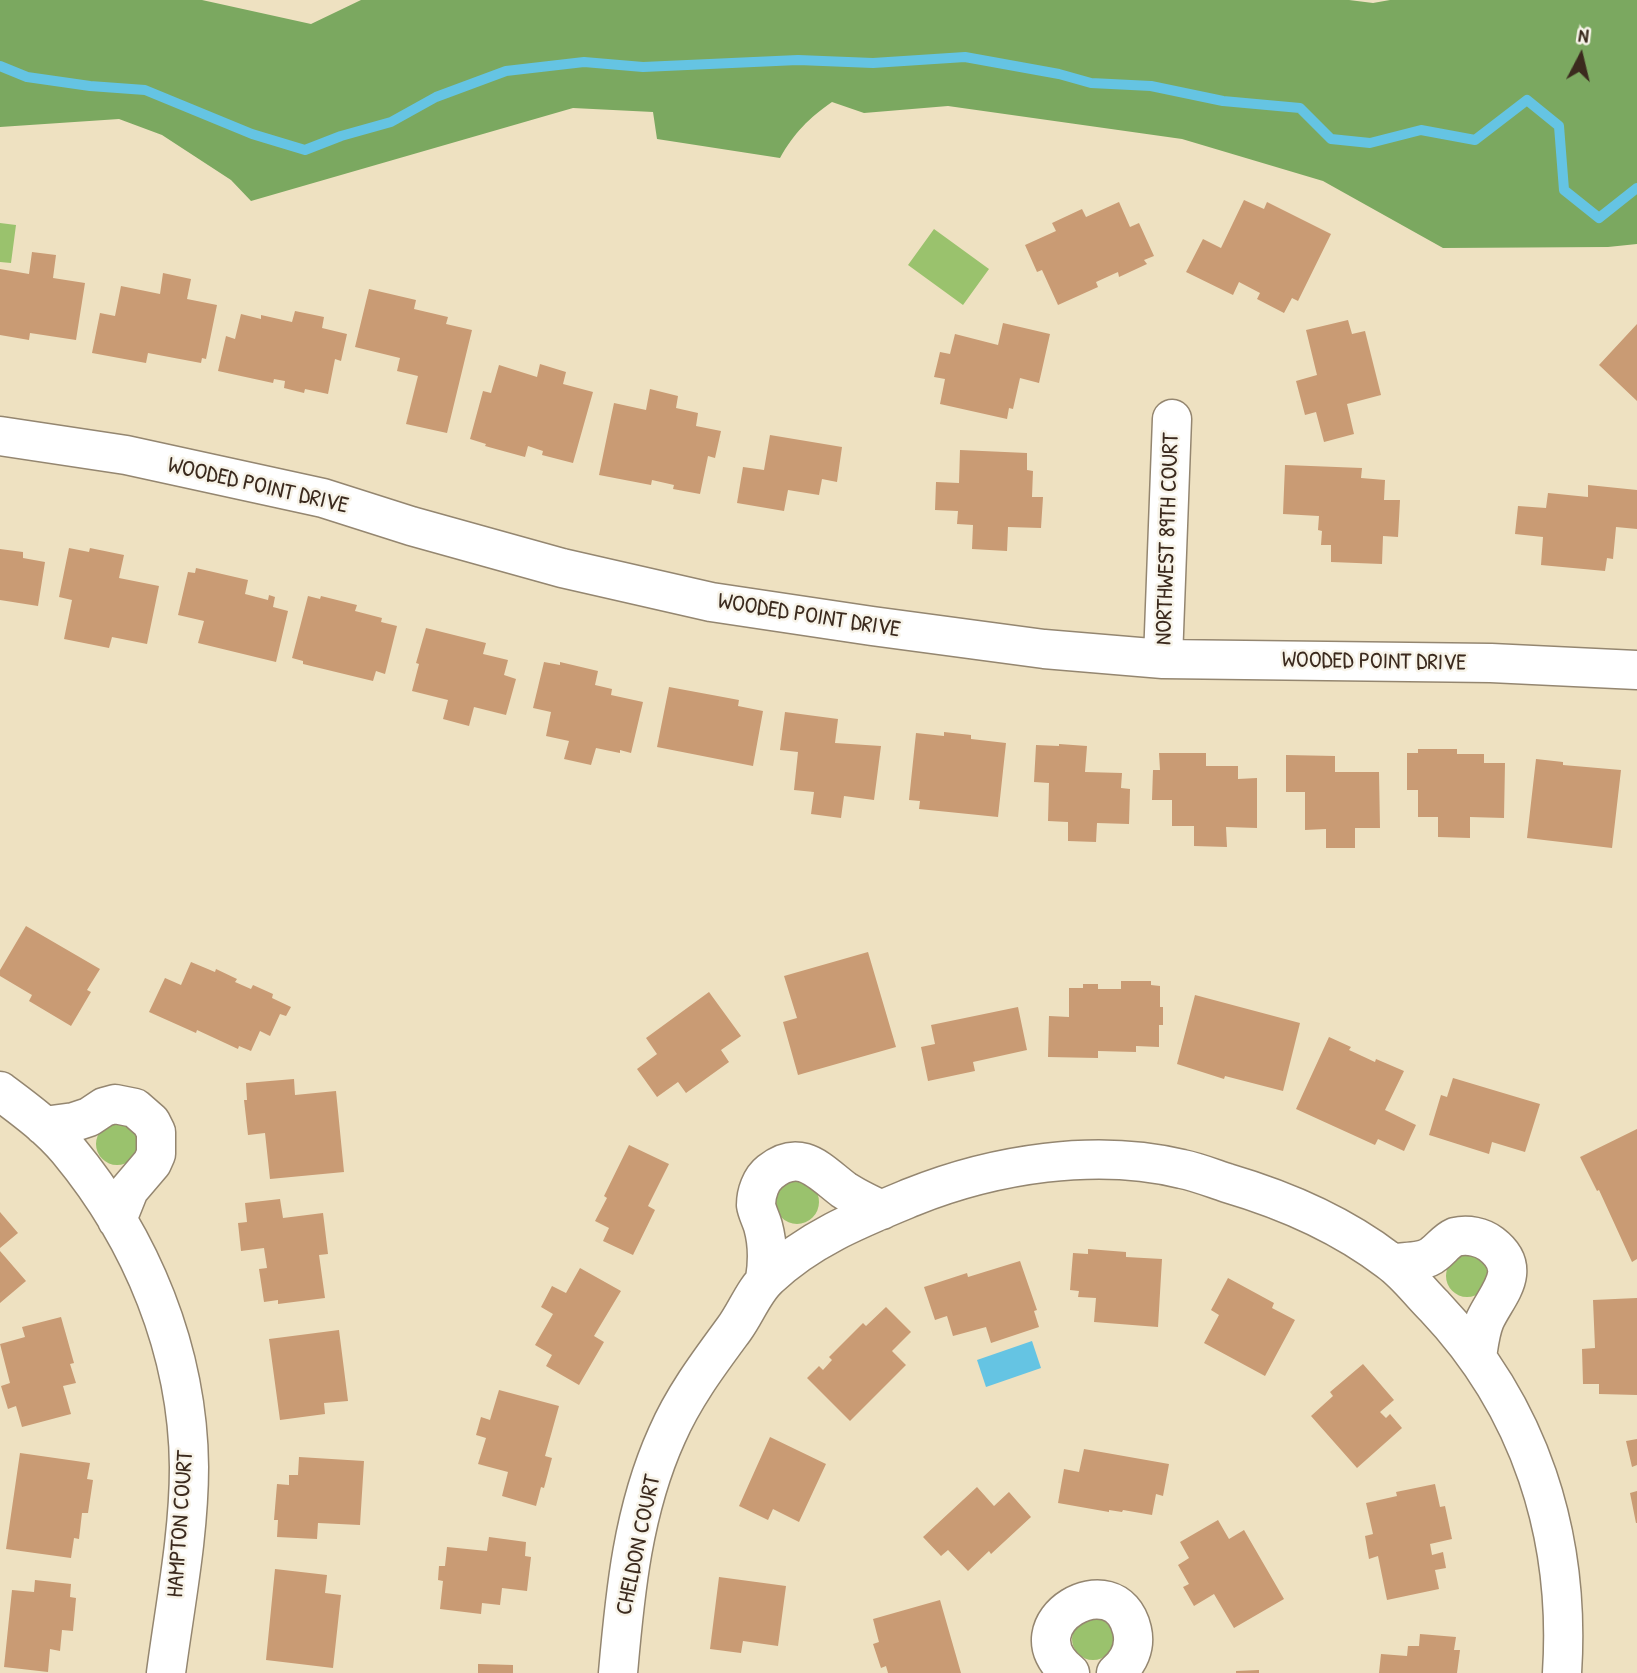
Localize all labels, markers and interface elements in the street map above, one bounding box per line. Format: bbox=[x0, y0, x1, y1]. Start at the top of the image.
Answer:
north arrow bbox=[1546, 21, 1616, 91]
text: N bbox=[1577, 22, 1590, 49]
street label: NORTHWEST 89TH COURT bbox=[1151, 432, 1185, 646]
street label: WOODED POINT DRIVE bbox=[165, 452, 351, 520]
street label: WOODED POINT DRIVE bbox=[716, 588, 902, 644]
street label: WOODED POINT DRIVE bbox=[1282, 647, 1466, 677]
street label: HAMPTON COURT bbox=[162, 1450, 200, 1598]
street label: CHELDON COURT bbox=[611, 1472, 667, 1618]

